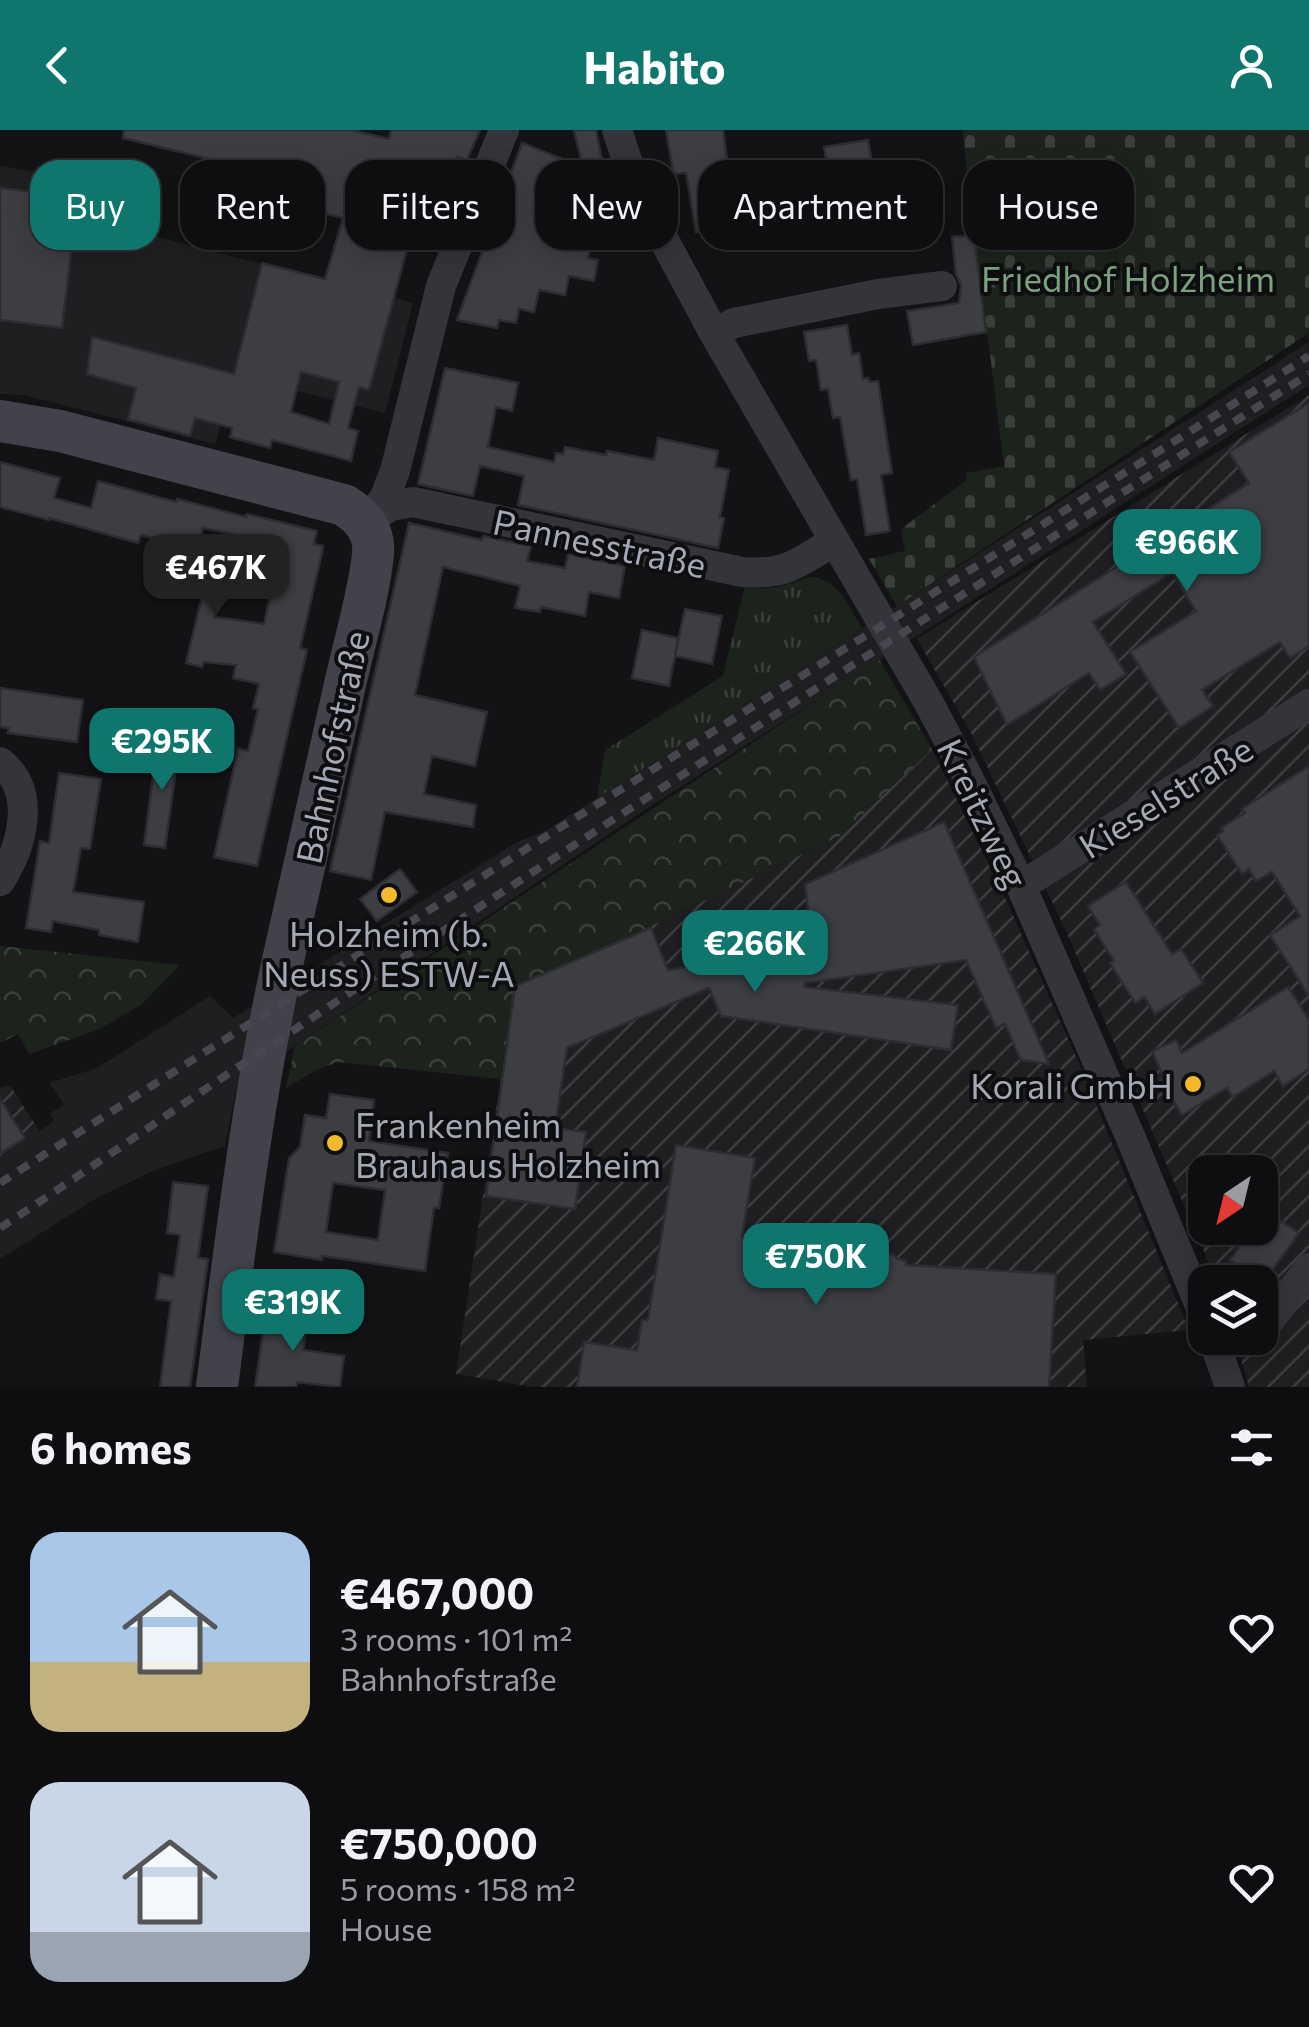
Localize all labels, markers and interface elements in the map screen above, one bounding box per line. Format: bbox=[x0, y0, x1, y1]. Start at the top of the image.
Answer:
icon: back bbox=[30, 38, 85, 93]
text: Habito bbox=[583, 38, 726, 93]
icon: person bbox=[1224, 38, 1279, 93]
chip: Buy bbox=[30, 160, 160, 250]
chip: Rent bbox=[180, 160, 325, 250]
chip: Filters bbox=[345, 160, 515, 250]
chip: New bbox=[535, 160, 678, 250]
chip: Apartment bbox=[698, 160, 943, 250]
chip: House bbox=[963, 160, 1134, 250]
park label: Friedhof Holzheim bbox=[981, 256, 1275, 299]
street label: Pannesstraße bbox=[490, 498, 710, 586]
pin: €966K bbox=[1117, 509, 1257, 594]
text: €966K bbox=[1135, 521, 1239, 561]
pin: €467K bbox=[146, 534, 286, 619]
text: €467K bbox=[165, 546, 267, 586]
street label: Bahnhofstraße bbox=[285, 627, 377, 867]
pin: €295K bbox=[92, 708, 232, 793]
text: €295K bbox=[111, 720, 213, 760]
street label: Kieselstraße bbox=[1070, 726, 1260, 866]
street label: Kreitzweg bbox=[929, 731, 1039, 895]
marker: Holzheim (b. Neuss) ESTW-A bbox=[378, 884, 400, 906]
pin: €266K bbox=[685, 910, 825, 995]
place label: Holzheim (b. Neuss) ESTW-A bbox=[263, 911, 515, 994]
text: €266K bbox=[704, 922, 806, 962]
place label: Korali GmbH bbox=[970, 1063, 1173, 1106]
marker: Korali GmbH bbox=[1182, 1073, 1204, 1095]
place label: Frankenheim Brauhaus Holzheim bbox=[355, 1102, 661, 1185]
marker: Frankenheim Brauhaus Holzheim bbox=[324, 1132, 346, 1154]
north arrow bbox=[1188, 1155, 1278, 1245]
map controls bbox=[1188, 1155, 1278, 1355]
pin: €750K bbox=[746, 1223, 886, 1308]
text: €750K bbox=[765, 1235, 867, 1275]
button: layers bbox=[1188, 1265, 1278, 1355]
pin: €319K bbox=[223, 1269, 363, 1354]
text: €319K bbox=[244, 1281, 342, 1321]
icon: filters bbox=[1224, 1420, 1279, 1475]
text: 6 homes bbox=[30, 1421, 192, 1473]
text: €467,000 bbox=[340, 1566, 534, 1618]
icon: home bbox=[110, 1572, 230, 1692]
icon: heart bbox=[1224, 1605, 1279, 1660]
text: 3 rooms · 101 m² bbox=[340, 1618, 572, 1658]
text: Bahnhofstraße bbox=[340, 1658, 557, 1698]
text: €750,000 bbox=[340, 1816, 538, 1868]
icon: home bbox=[110, 1822, 230, 1942]
icon: heart bbox=[1224, 1855, 1279, 1910]
text: 5 rooms · 158 m² bbox=[340, 1868, 576, 1908]
text: House bbox=[340, 1908, 432, 1948]

